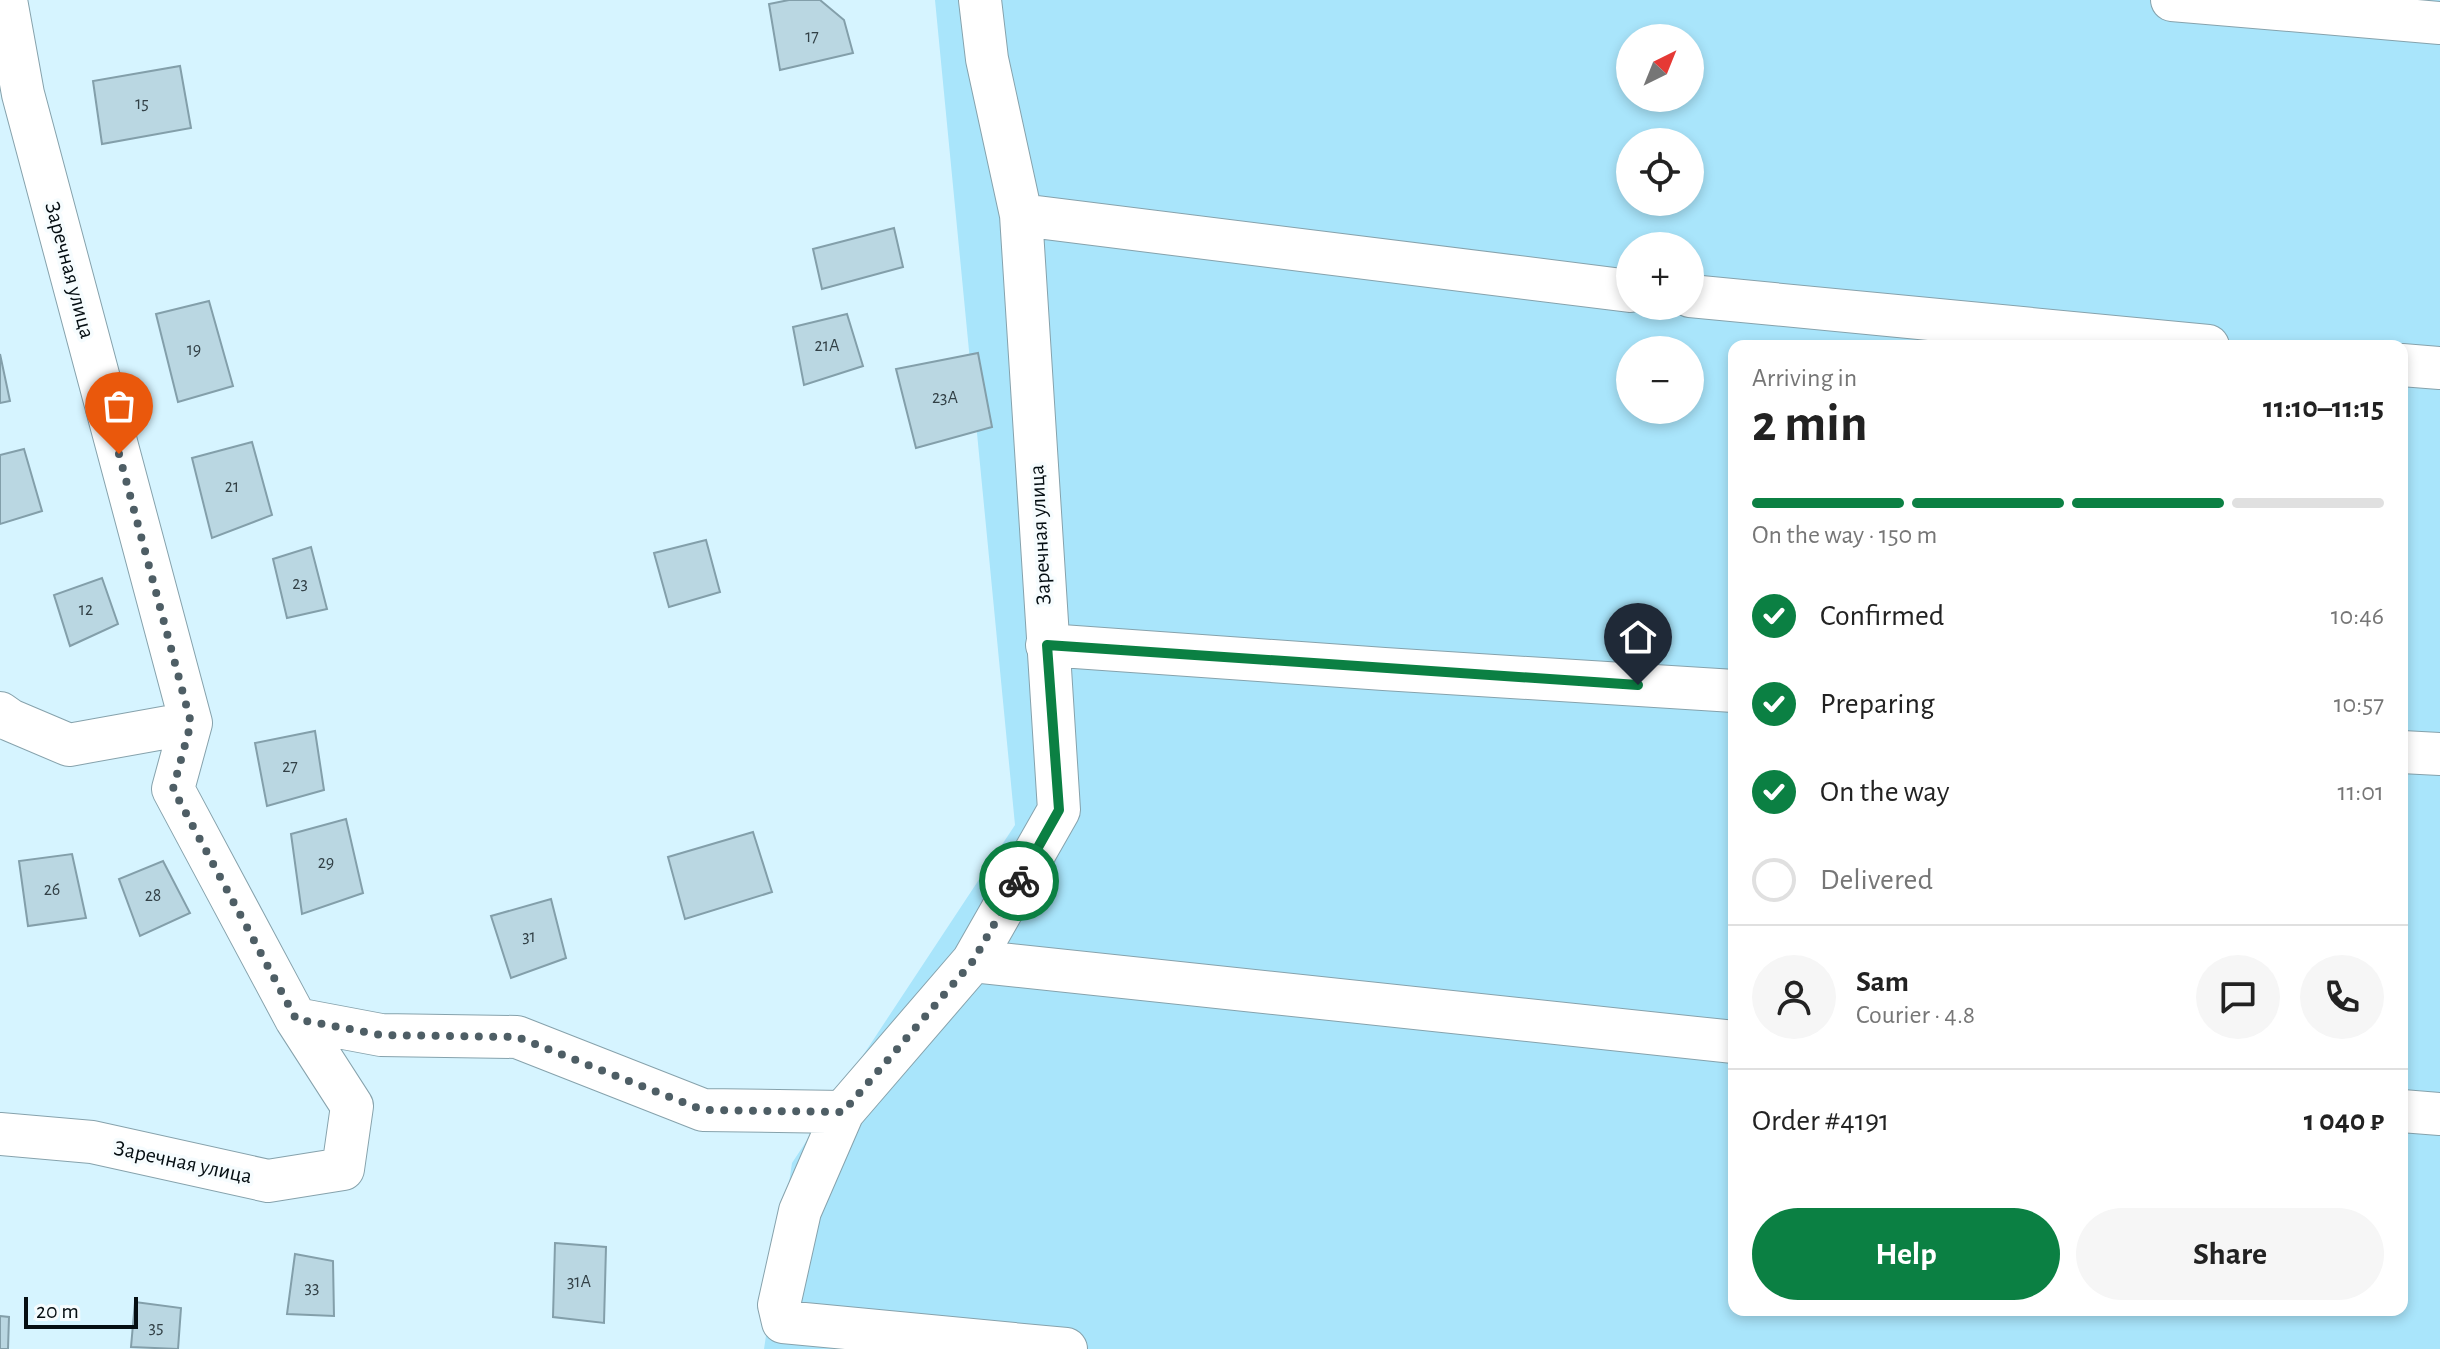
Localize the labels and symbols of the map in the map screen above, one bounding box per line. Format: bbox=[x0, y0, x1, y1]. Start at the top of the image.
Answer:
north arrow bbox=[1616, 24, 1704, 112]
house number: 17 bbox=[805, 28, 819, 46]
house number: 15 bbox=[135, 95, 149, 113]
street label: Заречная улица bbox=[41, 199, 99, 341]
house number: 21А bbox=[815, 337, 840, 355]
house number: 19 bbox=[187, 341, 201, 359]
pin bbox=[85, 372, 153, 454]
house number: 23А bbox=[932, 389, 959, 407]
street label: Заречная улица bbox=[1025, 464, 1055, 606]
house number: 21 bbox=[225, 478, 239, 496]
house number: 23 bbox=[292, 575, 308, 593]
house number: 12 bbox=[79, 601, 93, 619]
pin bbox=[1604, 603, 1672, 685]
house number: 27 bbox=[282, 758, 298, 776]
courier bbox=[979, 841, 1059, 921]
house number: 29 bbox=[318, 854, 334, 872]
house number: 26 bbox=[44, 881, 60, 899]
house number: 28 bbox=[145, 887, 161, 905]
house number: 31 bbox=[522, 928, 536, 946]
street label: Заречная улица bbox=[112, 1137, 254, 1187]
house number: 31А bbox=[567, 1273, 592, 1291]
house number: 33 bbox=[305, 1279, 319, 1297]
scale bar bbox=[24, 1293, 138, 1329]
house number: 35 bbox=[149, 1319, 163, 1337]

